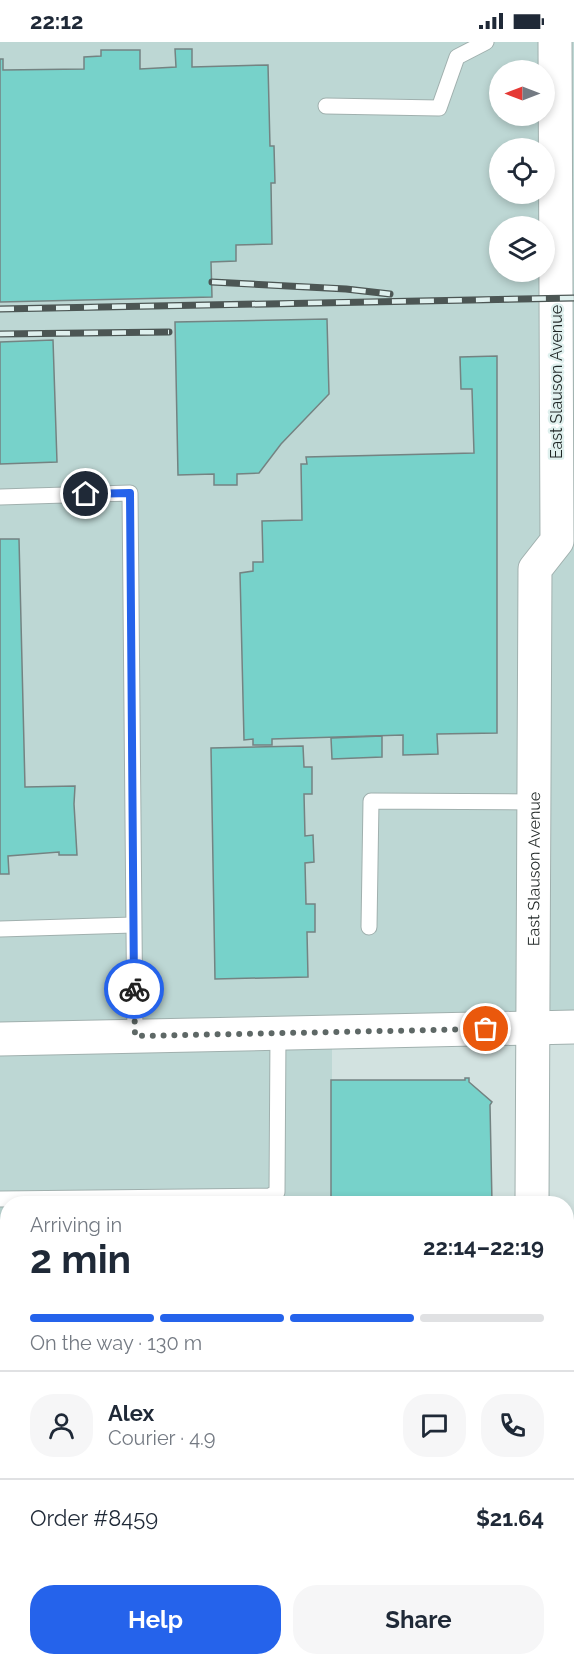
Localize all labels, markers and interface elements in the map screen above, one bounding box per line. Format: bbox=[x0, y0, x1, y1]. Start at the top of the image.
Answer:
text: 22:12 bbox=[30, 8, 84, 34]
north arrow bbox=[489, 60, 555, 126]
map controls bbox=[489, 60, 555, 282]
button: locate bbox=[489, 138, 555, 204]
button: layers bbox=[489, 216, 555, 282]
street label: East Slauson Avenue bbox=[547, 305, 566, 459]
pin bbox=[60, 468, 111, 519]
icon: home bbox=[69, 477, 102, 510]
street label: East Slauson Avenue bbox=[524, 792, 543, 946]
courier bbox=[104, 959, 164, 1019]
icon: bike bbox=[118, 973, 151, 1006]
pin bbox=[460, 1003, 511, 1054]
icon: bag bbox=[469, 1012, 502, 1045]
text: Arriving in bbox=[30, 1213, 122, 1237]
text: 22:14–22:19 bbox=[423, 1234, 544, 1260]
text: 2 min bbox=[30, 1236, 131, 1282]
text: On the way · 130 m bbox=[30, 1331, 202, 1355]
button: person bbox=[30, 1394, 93, 1457]
button: chat bbox=[403, 1394, 466, 1457]
button: phone bbox=[481, 1394, 544, 1457]
text: Alex bbox=[108, 1400, 154, 1426]
text: Courier · 4.9 bbox=[108, 1426, 216, 1450]
text: Order #8459 bbox=[30, 1505, 158, 1531]
text: $21.64 bbox=[476, 1505, 544, 1531]
button: Help bbox=[30, 1585, 281, 1654]
button: Share bbox=[293, 1585, 544, 1654]

